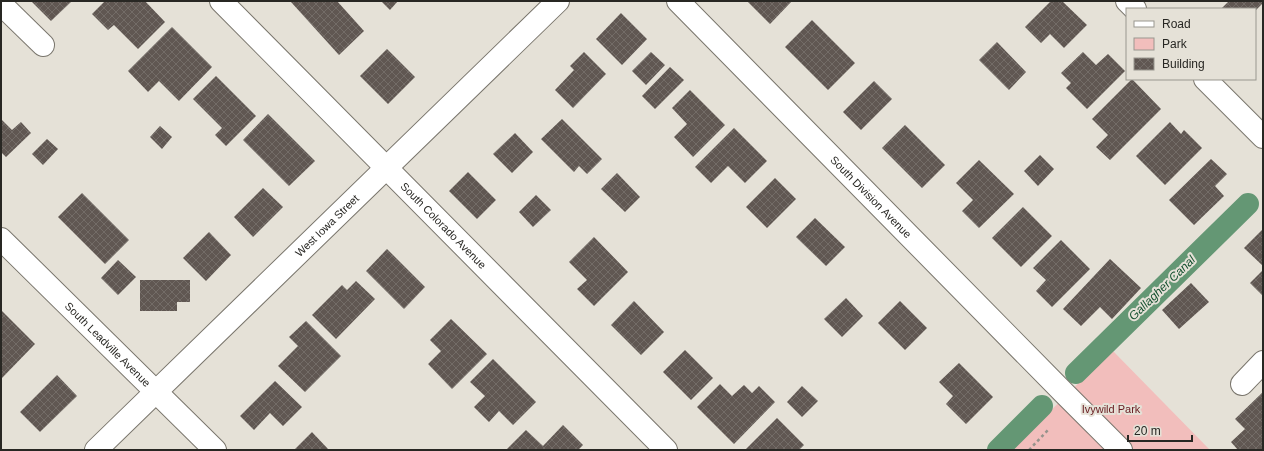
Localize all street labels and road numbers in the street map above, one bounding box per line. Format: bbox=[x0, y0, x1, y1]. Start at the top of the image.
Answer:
street label: South Division Avenue bbox=[828, 154, 914, 240]
street label: South Colorado Avenue bbox=[398, 180, 489, 271]
street label: West Iowa Street bbox=[293, 192, 361, 259]
street label: South Leadville Avenue bbox=[63, 300, 153, 389]

